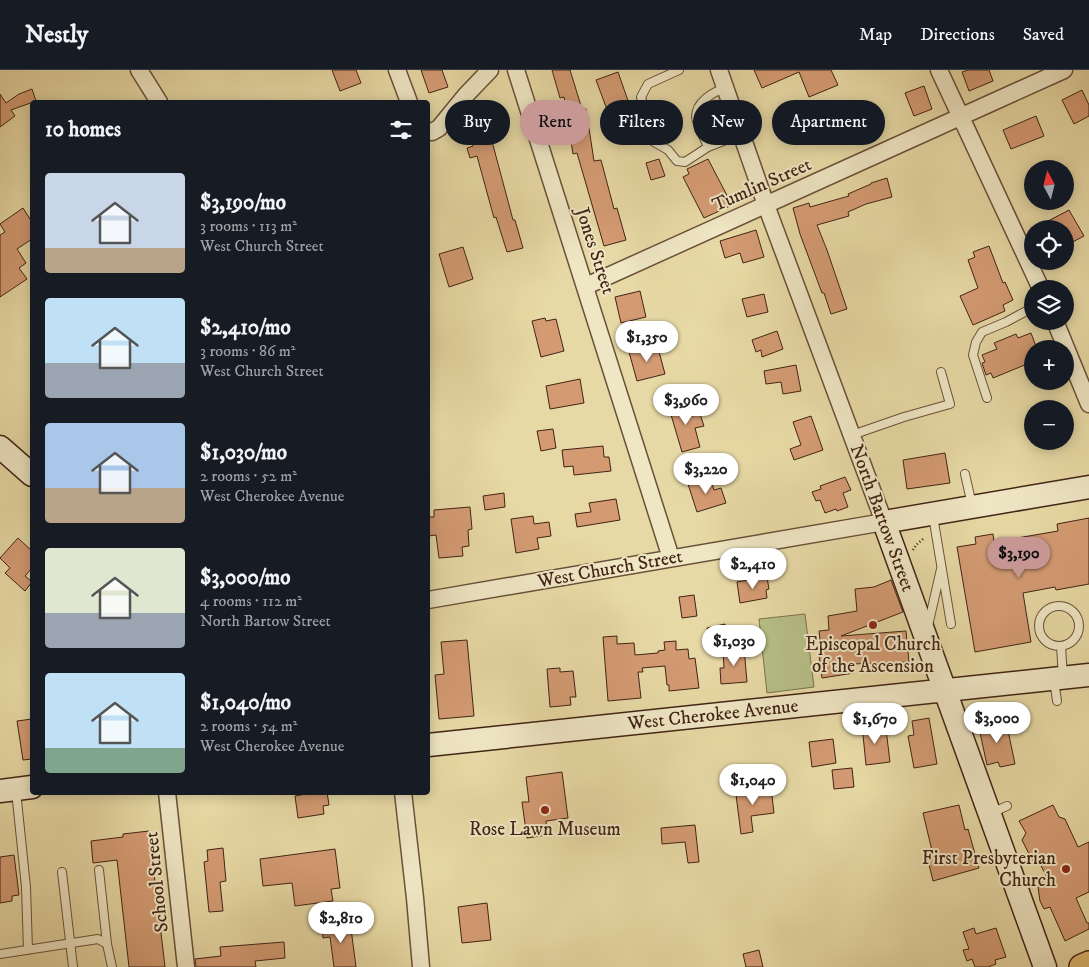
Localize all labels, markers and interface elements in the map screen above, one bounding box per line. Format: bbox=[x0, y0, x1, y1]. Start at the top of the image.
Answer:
text: Nestly bbox=[25, 20, 88, 50]
text: Map bbox=[859, 24, 892, 46]
text: Directions bbox=[920, 24, 995, 46]
text: Saved bbox=[1023, 24, 1064, 46]
chip: Buy bbox=[445, 100, 510, 145]
chip: Rent bbox=[520, 100, 590, 145]
chip: Filters bbox=[600, 100, 683, 145]
chip: New bbox=[693, 100, 762, 145]
chip: Apartment bbox=[772, 100, 885, 145]
icon: filters bbox=[387, 116, 415, 144]
text: 10 homes bbox=[45, 117, 121, 143]
street label: Tumlin Street bbox=[709, 153, 815, 217]
north arrow bbox=[1024, 160, 1074, 210]
map controls bbox=[1024, 160, 1074, 450]
text: $3,190/mo bbox=[200, 190, 286, 216]
icon: home bbox=[85, 193, 145, 253]
street label: Jones Street bbox=[570, 203, 620, 297]
text: 3 rooms · 113 m² bbox=[200, 216, 297, 236]
button: locate bbox=[1024, 220, 1074, 270]
text: West Church Street bbox=[200, 236, 324, 256]
button: layers bbox=[1024, 280, 1074, 330]
text: $2,410/mo bbox=[200, 315, 291, 341]
icon: home bbox=[85, 318, 145, 378]
pin: $1,350 bbox=[606, 320, 688, 363]
text: $1,350 bbox=[626, 327, 668, 347]
button: + bbox=[1024, 340, 1074, 390]
text: 3 rooms · 86 m² bbox=[200, 341, 295, 361]
text: West Church Street bbox=[200, 361, 324, 381]
pin: $3,960 bbox=[645, 384, 727, 426]
text: $3,960 bbox=[664, 390, 708, 410]
button: − bbox=[1024, 400, 1074, 450]
text: $1,030/mo bbox=[200, 440, 287, 466]
street label: North Bartow Street bbox=[845, 441, 919, 595]
icon: home bbox=[85, 443, 145, 503]
pin: $3,220 bbox=[665, 452, 747, 495]
text: $3,220 bbox=[684, 459, 728, 479]
text: 2 rooms · 52 m² bbox=[200, 466, 297, 486]
text: West Cherokee Avenue bbox=[200, 486, 344, 506]
pin: $3,190 bbox=[978, 536, 1060, 579]
text: $3,190 bbox=[998, 543, 1040, 563]
street label: West Church Street bbox=[535, 545, 684, 593]
pin: $2,410 bbox=[712, 548, 794, 590]
text: $2,410 bbox=[730, 554, 776, 574]
text: $3,000/mo bbox=[200, 565, 290, 591]
icon: home bbox=[85, 568, 145, 628]
text: 4 rooms · 112 m² bbox=[200, 591, 302, 611]
text: North Bartow Street bbox=[200, 611, 331, 631]
marker: Episcopal Church of the Ascension bbox=[867, 619, 879, 631]
pin: $1,030 bbox=[693, 624, 775, 667]
text: $1,030 bbox=[713, 631, 755, 651]
place label: Episcopal Church of the Ascension bbox=[805, 633, 941, 678]
text: $1,040/mo bbox=[200, 690, 291, 716]
icon: home bbox=[85, 693, 145, 753]
street label: West Cherokee Avenue bbox=[626, 695, 800, 735]
pin: $1,670 bbox=[834, 702, 916, 745]
pin: $3,000 bbox=[956, 702, 1038, 744]
text: $3,000 bbox=[975, 708, 1019, 728]
text: $1,670 bbox=[853, 709, 897, 729]
text: 2 rooms · 54 m² bbox=[200, 716, 297, 736]
text: West Cherokee Avenue bbox=[200, 736, 344, 756]
pin: $1,040 bbox=[712, 764, 794, 806]
text: $1,040 bbox=[730, 770, 776, 790]
marker: Rose Lawn Museum bbox=[539, 804, 551, 816]
place label: Rose Lawn Museum bbox=[469, 818, 621, 841]
street label: School Street bbox=[140, 830, 174, 934]
place label: First Presbyterian Church bbox=[922, 847, 1056, 892]
marker: First Presbyterian Church bbox=[1060, 863, 1072, 875]
pin: $2,810 bbox=[300, 902, 382, 944]
text: $2,810 bbox=[319, 908, 363, 928]

